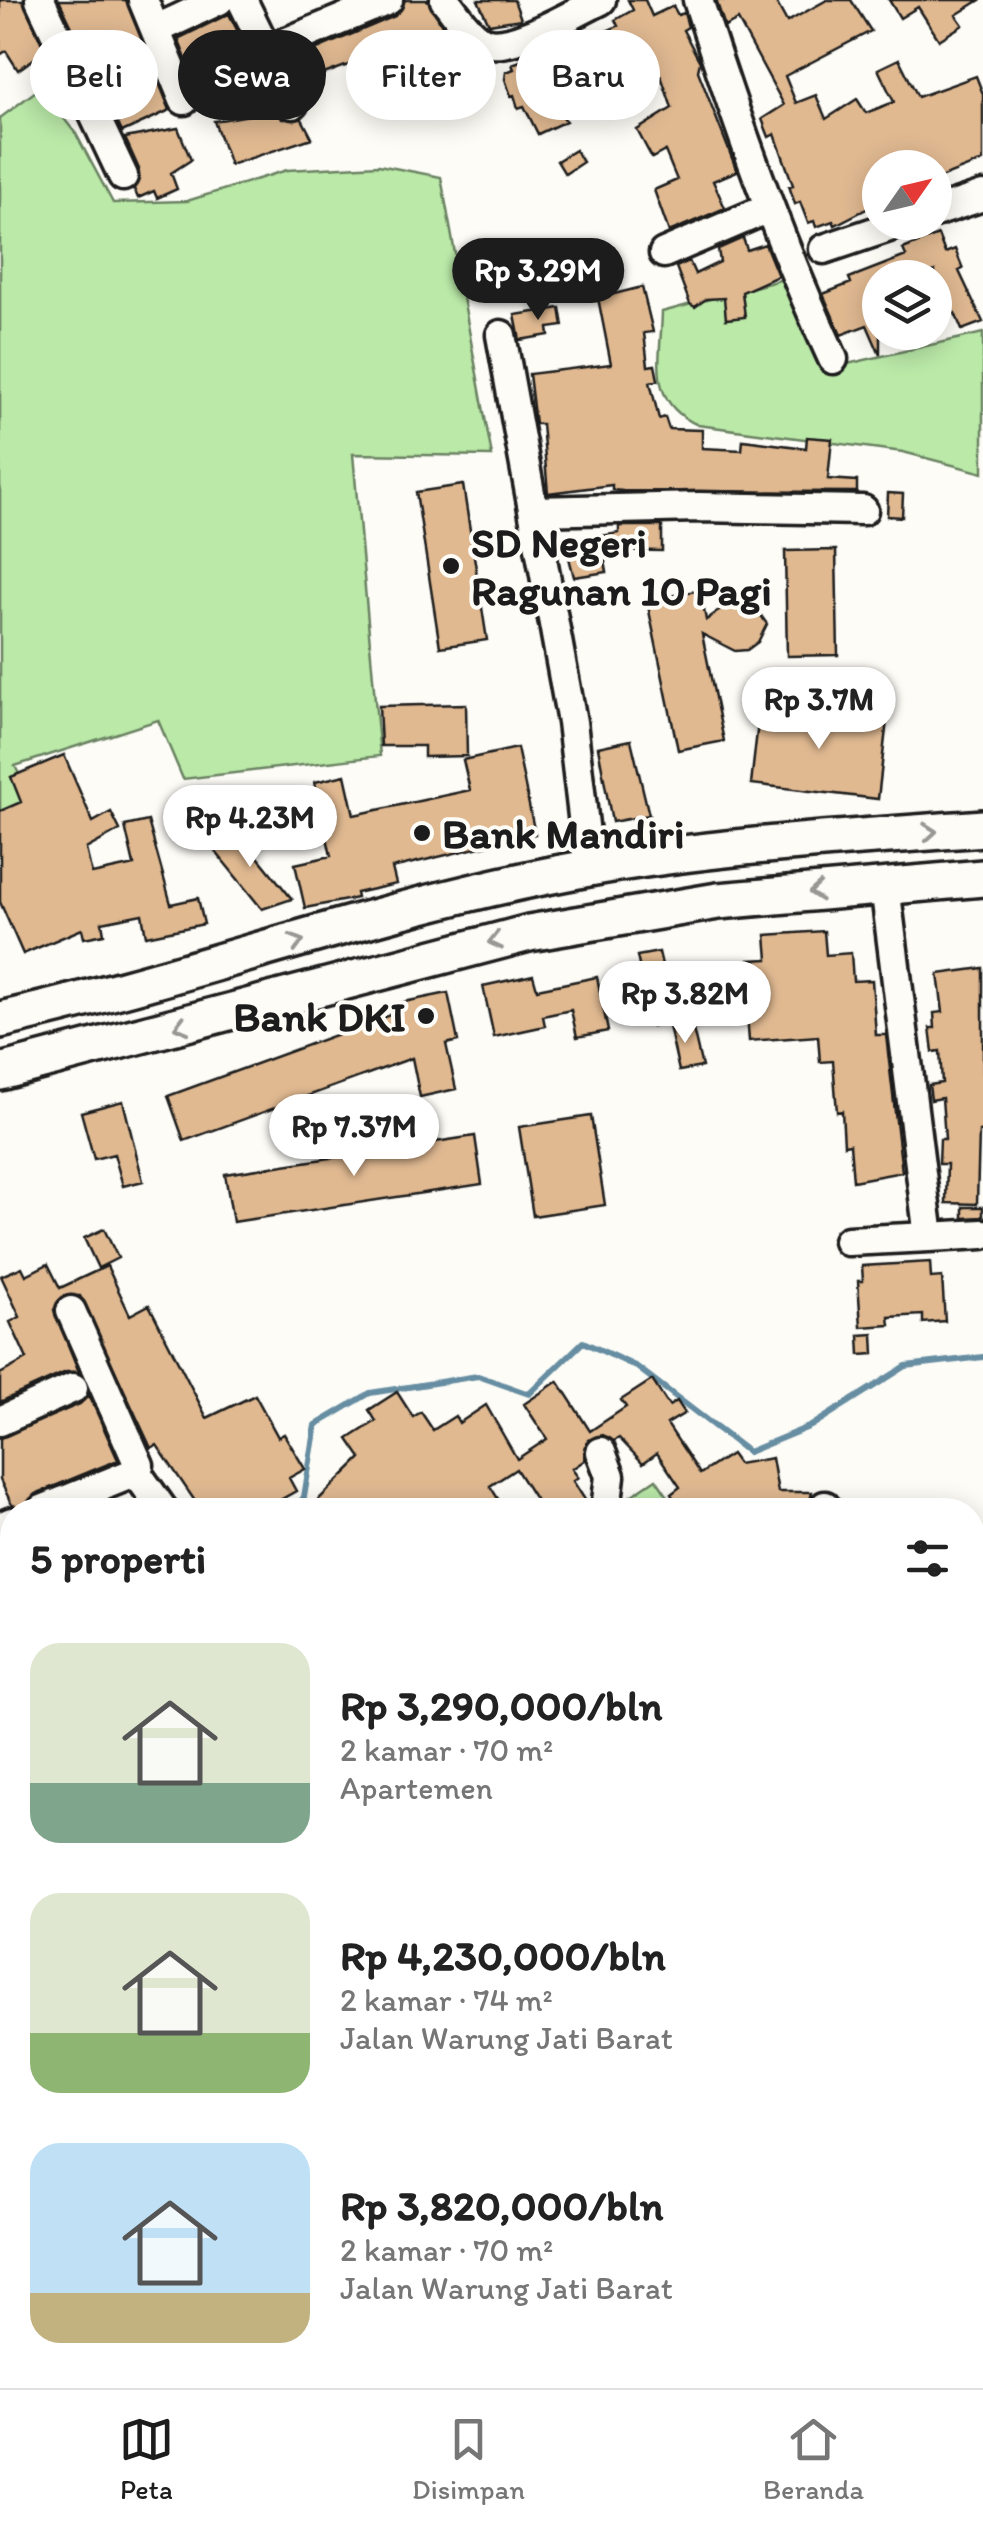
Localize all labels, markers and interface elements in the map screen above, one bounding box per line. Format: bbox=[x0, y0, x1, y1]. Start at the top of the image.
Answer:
chip: Beli bbox=[30, 30, 158, 120]
chip: Sewa bbox=[178, 30, 326, 120]
chip: Filter bbox=[346, 30, 496, 120]
chip: Baru bbox=[516, 30, 660, 120]
north arrow bbox=[862, 150, 952, 240]
map controls bbox=[862, 150, 952, 350]
pin: Rp 3.29M bbox=[435, 238, 641, 323]
text: Rp 3.29M bbox=[474, 251, 602, 289]
button: layers bbox=[862, 260, 952, 350]
place label: SD Negeri Ragunan 10 Pagi bbox=[471, 517, 772, 616]
marker: SD Negeri Ragunan 10 Pagi bbox=[440, 555, 462, 577]
pin: Rp 3.7M bbox=[727, 667, 911, 752]
text: Rp 3.7M bbox=[764, 680, 874, 718]
pin: Rp 4.23M bbox=[147, 785, 353, 870]
text: Rp 4.23M bbox=[185, 798, 315, 836]
place label: Bank Mandiri bbox=[442, 808, 684, 859]
marker: Bank Mandiri bbox=[411, 822, 433, 844]
one-way arrow bbox=[922, 822, 938, 844]
one-way arrow bbox=[808, 881, 824, 903]
one-way arrow bbox=[487, 929, 504, 950]
one-way arrow bbox=[288, 933, 306, 954]
pin: Rp 3.82M bbox=[582, 961, 788, 1046]
text: Rp 3.82M bbox=[621, 974, 749, 1012]
place label: Bank DKI bbox=[233, 991, 406, 1042]
marker: Bank DKI bbox=[415, 1005, 437, 1027]
one-way arrow bbox=[173, 1014, 191, 1035]
pin: Rp 7.37M bbox=[251, 1094, 457, 1179]
text: Rp 7.37M bbox=[291, 1107, 417, 1145]
icon: filters bbox=[900, 1531, 955, 1586]
text: 5 properti bbox=[30, 1533, 206, 1584]
text: Rp 3,290,000/bln bbox=[340, 1680, 663, 1731]
icon: home bbox=[110, 1683, 230, 1803]
text: 2 kamar · 70 m² bbox=[340, 1731, 553, 1769]
text: Apartemen bbox=[340, 1769, 493, 1807]
text: Rp 4,230,000/bln bbox=[340, 1930, 666, 1981]
icon: home bbox=[110, 1933, 230, 2053]
text: 2 kamar · 74 m² bbox=[340, 1981, 553, 2019]
text: Jalan Warung Jati Barat bbox=[340, 2019, 673, 2057]
text: Rp 3,820,000/bln bbox=[340, 2180, 664, 2231]
icon: home bbox=[110, 2183, 230, 2303]
text: 2 kamar · 70 m² bbox=[340, 2231, 553, 2269]
text: Jalan Warung Jati Barat bbox=[340, 2269, 673, 2307]
tab: Peta bbox=[119, 2412, 174, 2506]
tab: Disimpan bbox=[412, 2412, 525, 2506]
tab: Beranda bbox=[763, 2412, 864, 2506]

